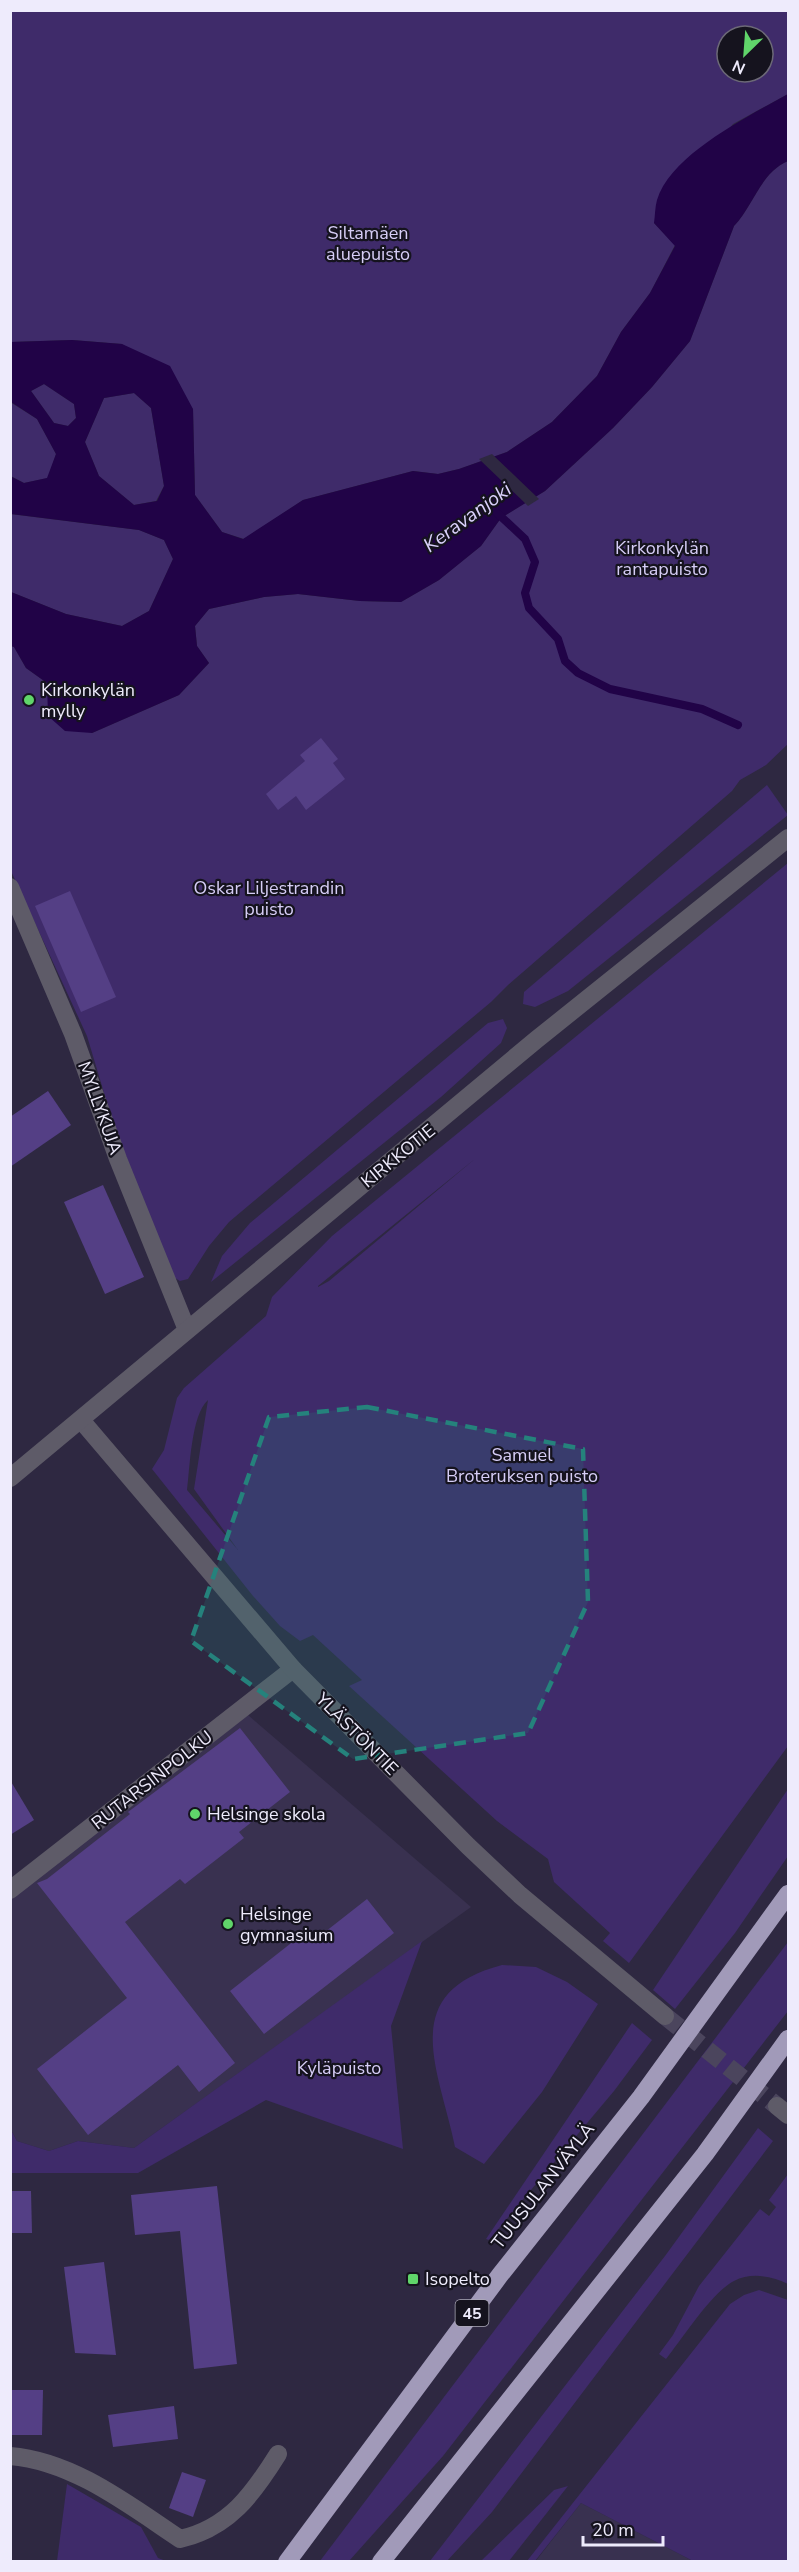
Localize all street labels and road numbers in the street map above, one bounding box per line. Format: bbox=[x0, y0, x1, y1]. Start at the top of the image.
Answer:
street label: MYLLYKUJA bbox=[72, 1058, 128, 1158]
street label: KIRKKOTIE bbox=[356, 1119, 440, 1193]
street label: YLÄSTÖNTIE bbox=[310, 1687, 403, 1780]
street label: RUTARSINPOLKU bbox=[86, 1725, 218, 1835]
street label: TUUSULANVÄYLÄ bbox=[486, 2118, 600, 2254]
road number: 45 bbox=[456, 2300, 488, 2326]

